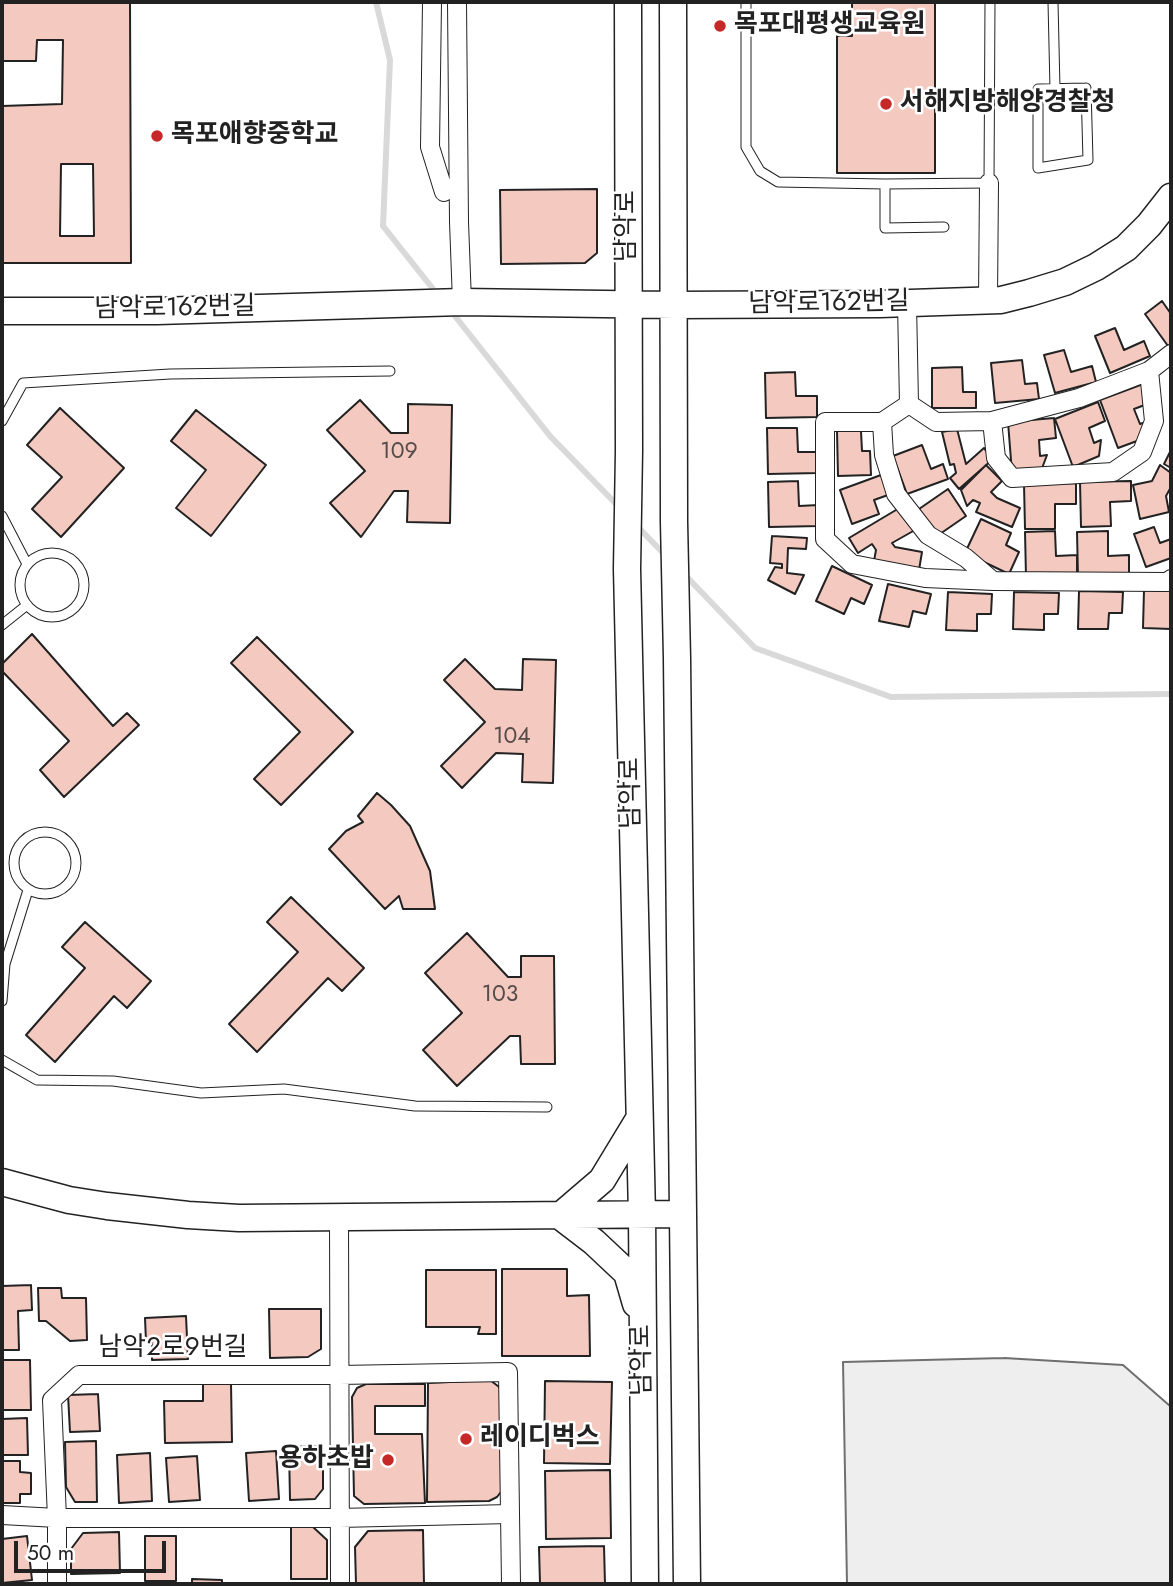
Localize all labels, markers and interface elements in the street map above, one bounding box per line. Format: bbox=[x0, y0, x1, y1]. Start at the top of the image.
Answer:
place label: 목포대평생교육원 bbox=[734, 10, 925, 42]
marker: 목포대평생교육원 bbox=[712, 18, 728, 34]
place label: 서해지방해양경찰청 bbox=[900, 88, 1115, 120]
marker: 서해지방해양경찰청 bbox=[878, 96, 894, 112]
place label: 목포애향중학교 bbox=[171, 120, 338, 152]
marker: 목포애향중학교 bbox=[149, 128, 165, 144]
street label: 남악로 bbox=[612, 190, 644, 262]
street label: 남악로162번길 bbox=[748, 287, 910, 321]
street label: 남악로162번길 bbox=[94, 292, 256, 326]
house number: 109 bbox=[380, 438, 418, 466]
house number: 104 bbox=[493, 723, 531, 751]
street label: 남악로 bbox=[616, 757, 648, 829]
house number: 103 bbox=[482, 981, 518, 1009]
street label: 남악로 bbox=[627, 1324, 659, 1396]
street label: 남악2로9번길 bbox=[98, 1333, 248, 1365]
place label: 레이디벅스 bbox=[480, 1423, 600, 1455]
marker: 레이디벅스 bbox=[458, 1431, 474, 1447]
place label: 용하초밥 bbox=[278, 1444, 374, 1476]
marker: 용하초밥 bbox=[380, 1452, 396, 1468]
scale bar bbox=[18, 1526, 170, 1570]
text: 50 m bbox=[27, 1538, 74, 1568]

